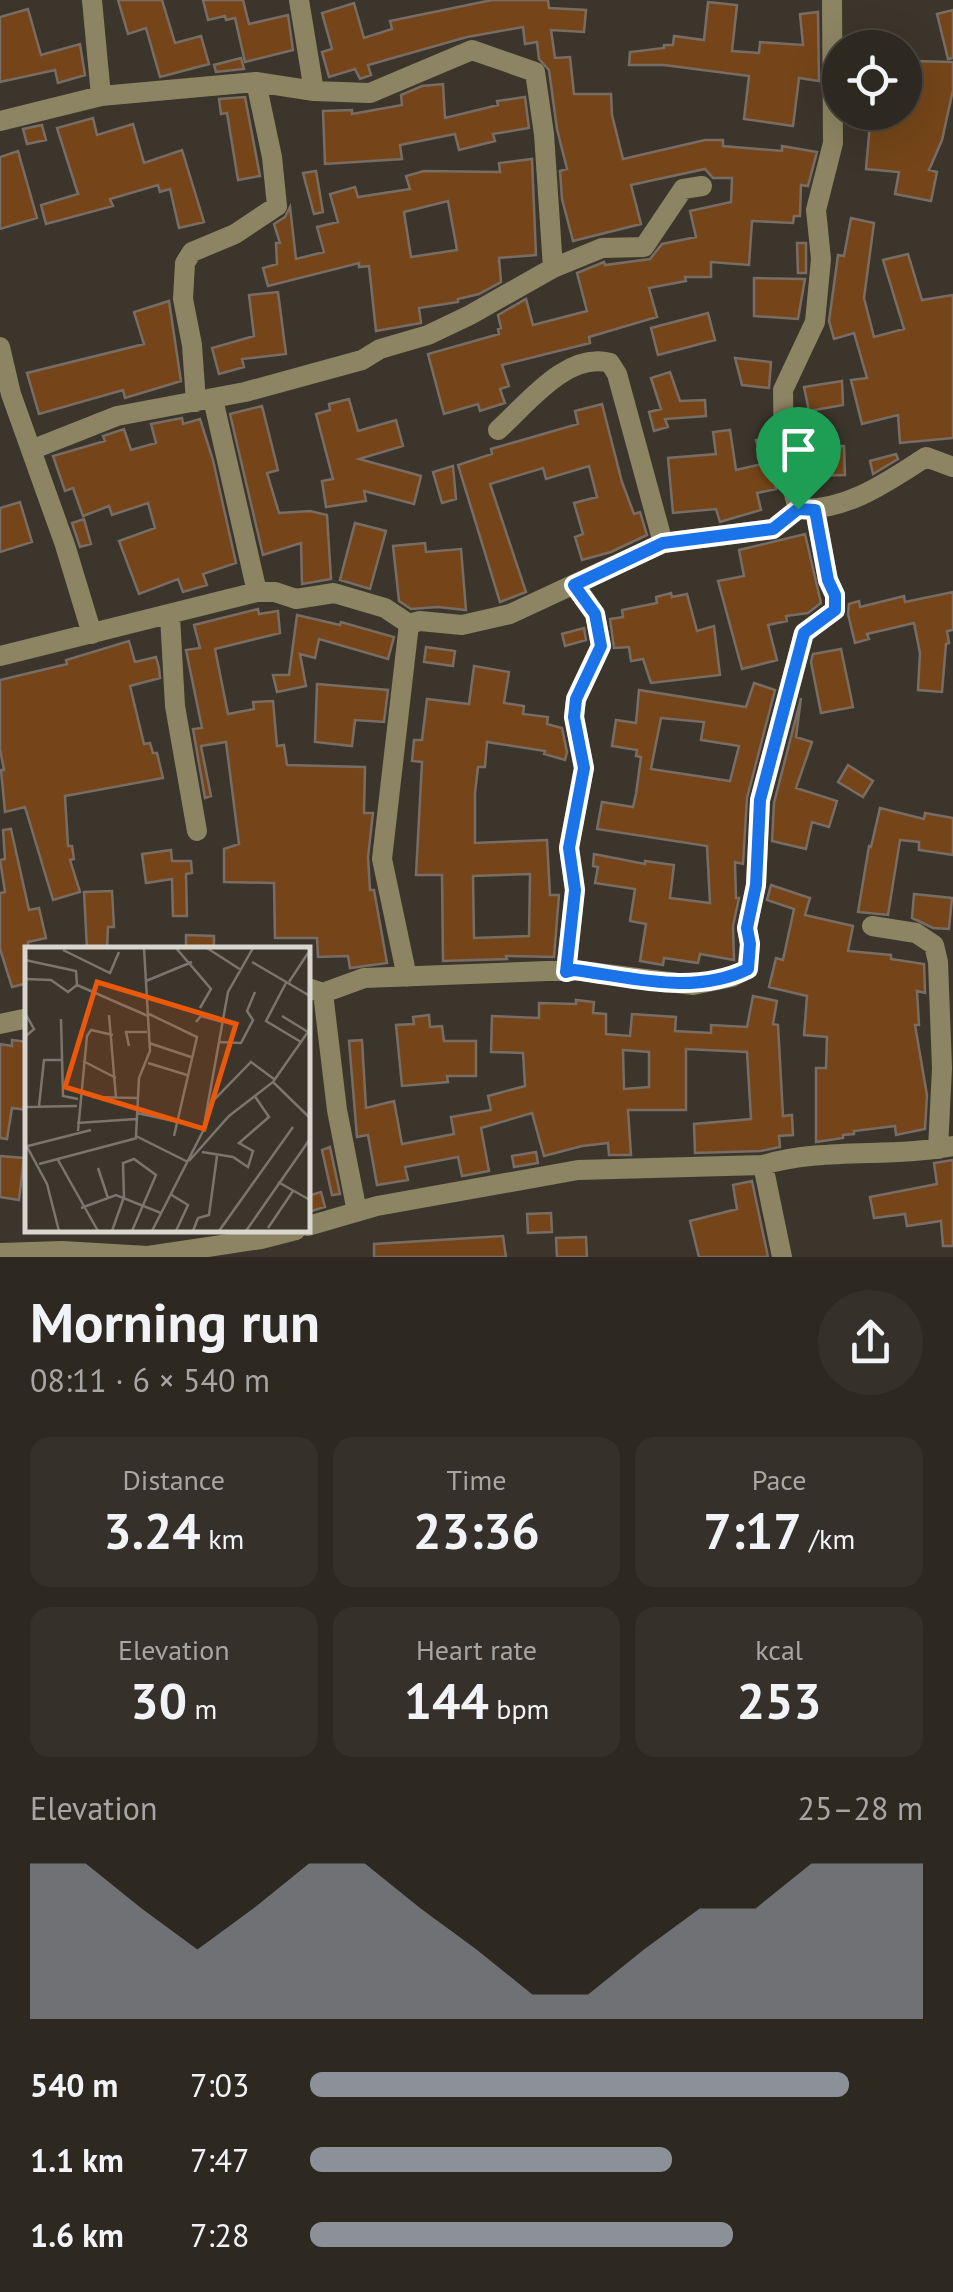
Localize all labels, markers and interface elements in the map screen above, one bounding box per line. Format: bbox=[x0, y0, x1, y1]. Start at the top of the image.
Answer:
map controls bbox=[822, 30, 922, 130]
button: locate bbox=[822, 30, 922, 130]
pin bbox=[756, 407, 841, 510]
icon: arrive bbox=[771, 422, 826, 477]
inset map bbox=[25, 947, 310, 1232]
text: Morning run bbox=[30, 1286, 320, 1357]
button: share bbox=[818, 1290, 923, 1395]
text: 08:11 · 6 × 540 m bbox=[30, 1359, 270, 1401]
text: Distance bbox=[123, 1461, 225, 1498]
text: Time bbox=[446, 1461, 507, 1498]
text: Pace bbox=[752, 1461, 807, 1498]
text: 3.24 bbox=[103, 1498, 201, 1563]
text: 23:36 bbox=[413, 1498, 540, 1563]
text: 7:17 bbox=[703, 1498, 802, 1563]
text: km bbox=[201, 1520, 244, 1557]
text: /km bbox=[802, 1520, 855, 1557]
text: Elevation bbox=[118, 1631, 230, 1668]
text: Heart rate bbox=[416, 1631, 537, 1668]
text: kcal bbox=[755, 1631, 803, 1668]
text: 30 bbox=[130, 1668, 187, 1733]
text: 144 bbox=[404, 1668, 489, 1733]
text: 253 bbox=[737, 1668, 822, 1733]
text: m bbox=[187, 1690, 217, 1727]
text: bpm bbox=[489, 1690, 549, 1727]
text: Elevation bbox=[30, 1787, 157, 1829]
text: 25–28 m bbox=[798, 1787, 923, 1829]
text: 540 m bbox=[30, 2064, 118, 2106]
text: 7:03 bbox=[190, 2064, 249, 2106]
text: 1.1 km bbox=[30, 2139, 124, 2181]
text: 7:47 bbox=[190, 2139, 249, 2181]
text: 1.6 km bbox=[30, 2214, 124, 2256]
text: 7:28 bbox=[190, 2214, 249, 2256]

